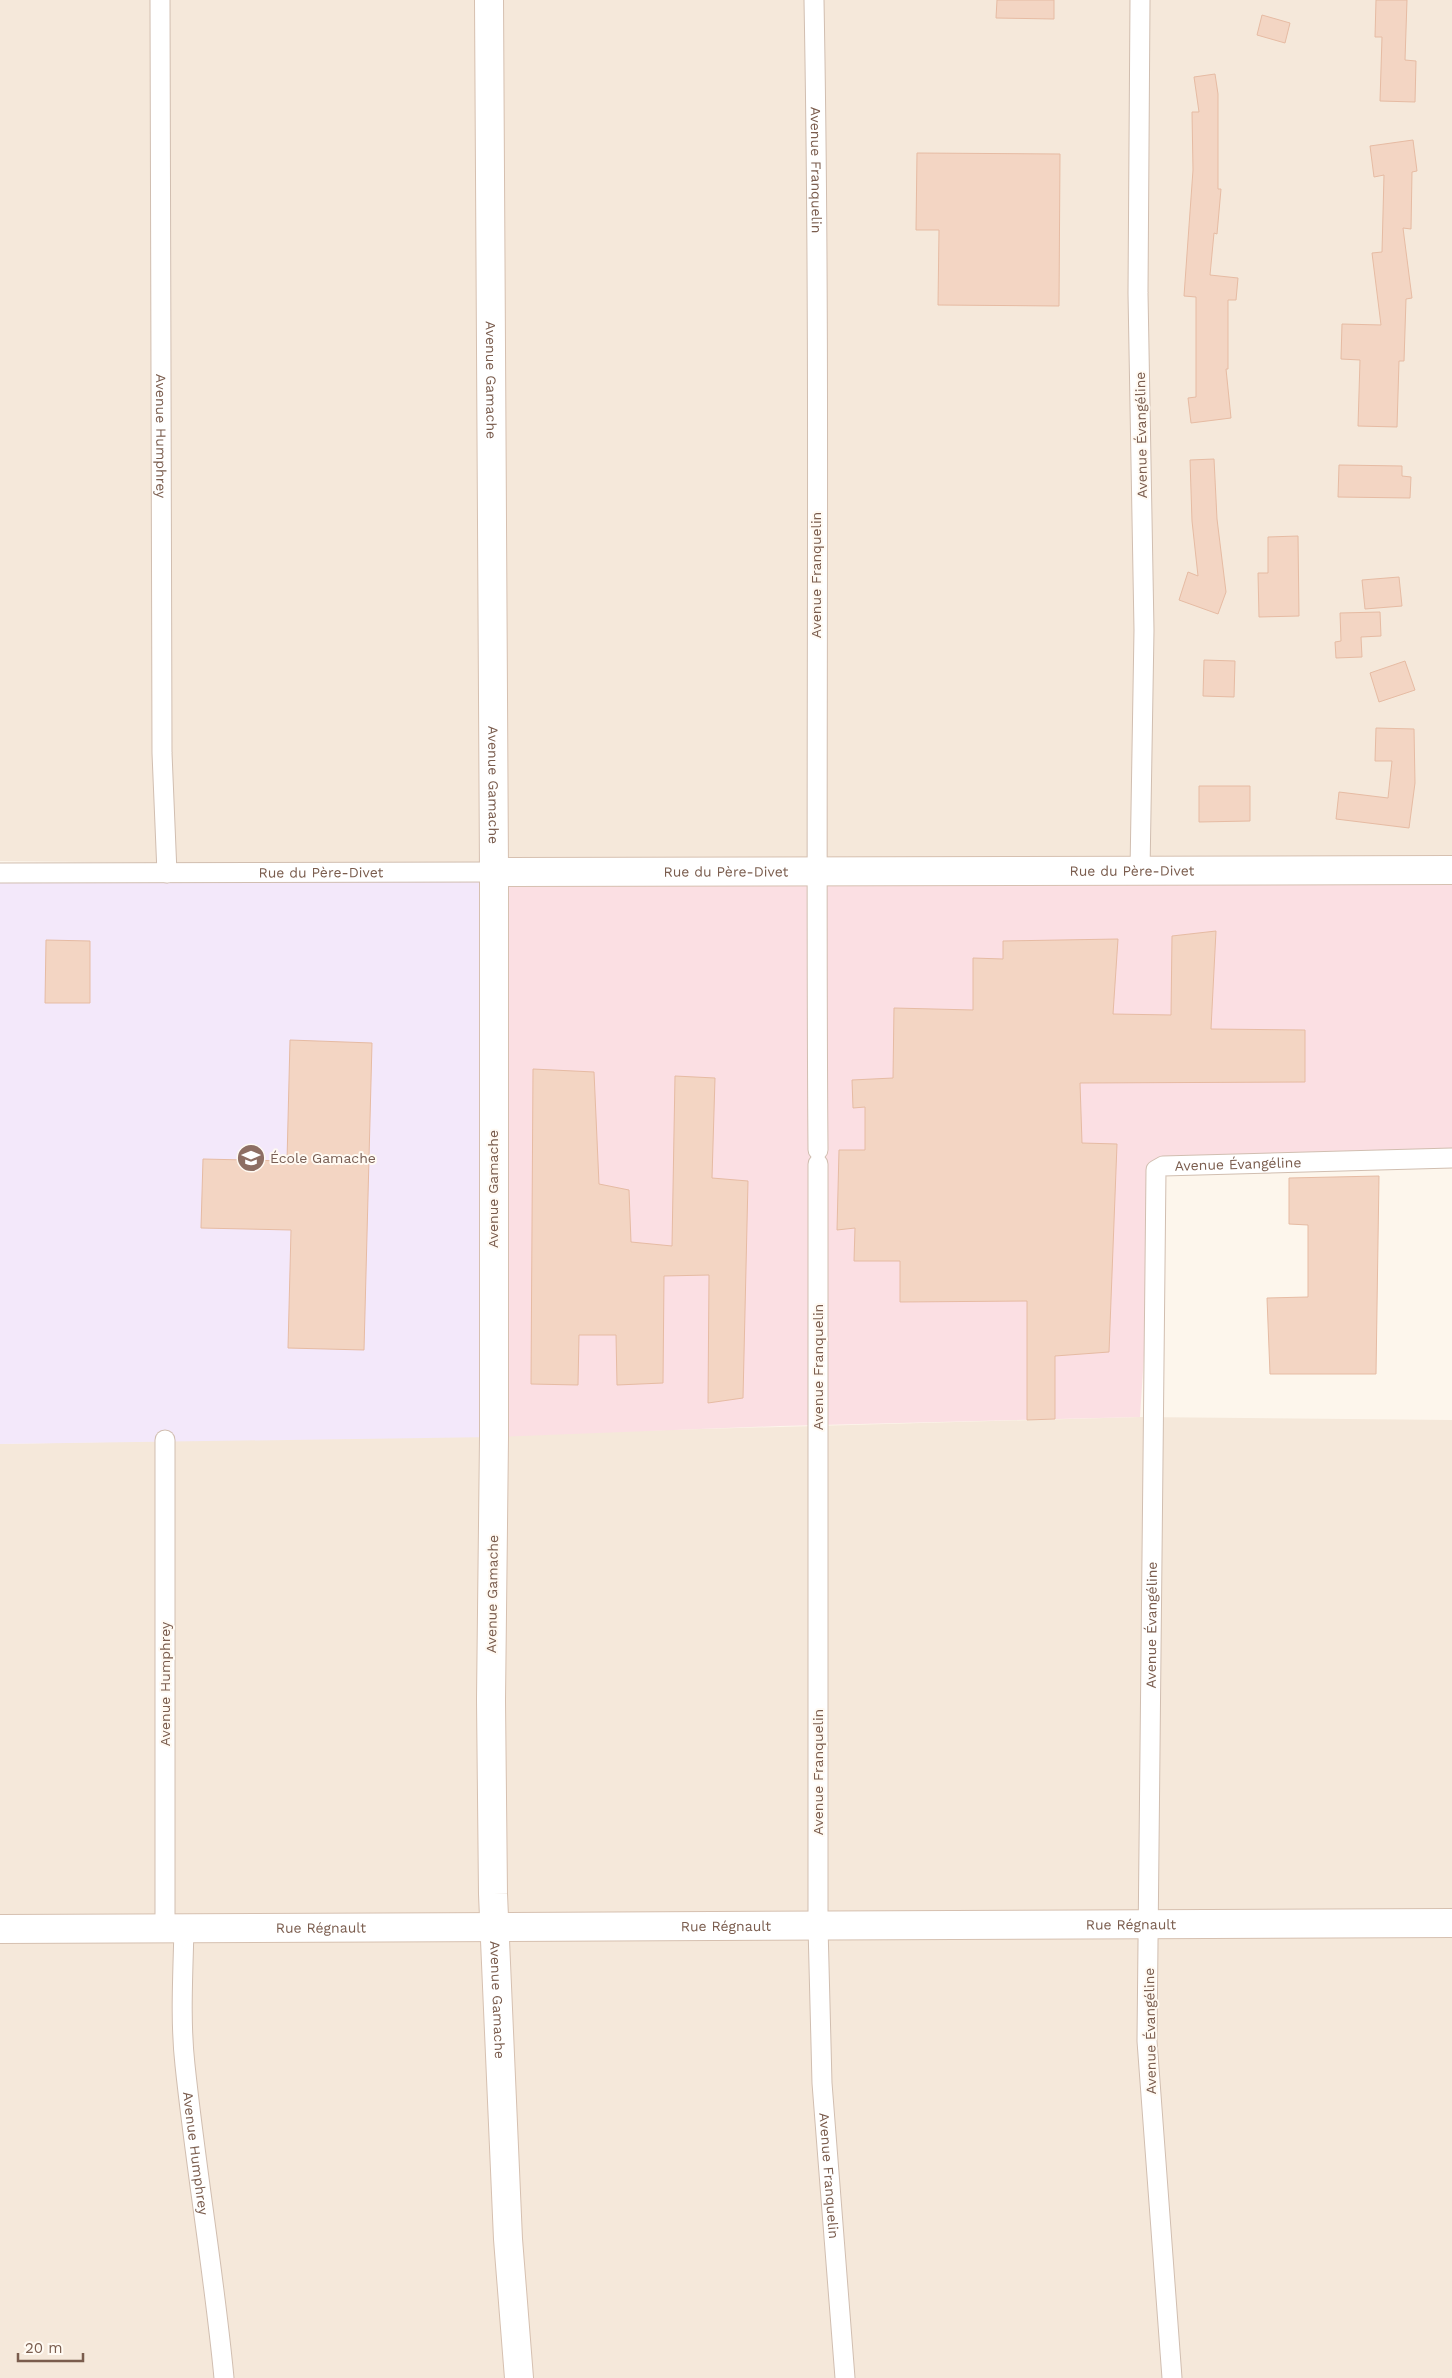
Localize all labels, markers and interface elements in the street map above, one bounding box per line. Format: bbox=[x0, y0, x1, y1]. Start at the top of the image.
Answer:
street label: Avenue Franquelin bbox=[808, 107, 825, 233]
street label: Avenue Gamache bbox=[483, 321, 500, 439]
street label: Avenue Évangéline bbox=[1132, 371, 1150, 499]
street label: Avenue Humphrey bbox=[153, 374, 169, 499]
street label: Avenue Franquelin bbox=[808, 512, 824, 638]
street label: Avenue Gamache bbox=[485, 726, 502, 844]
street label: Rue du Père-Divet bbox=[664, 863, 789, 880]
street label: Rue du Père-Divet bbox=[1070, 863, 1195, 879]
street label: Rue du Père-Divet bbox=[259, 864, 384, 880]
street label: Avenue Gamache bbox=[485, 1130, 501, 1248]
school or university icon: École Gamache bbox=[236, 1143, 266, 1173]
place label: École Gamache bbox=[270, 1150, 376, 1166]
street label: Avenue Évangéline bbox=[1174, 1154, 1302, 1174]
street label: Avenue Franquelin bbox=[810, 1304, 826, 1430]
street label: Avenue Gamache bbox=[483, 1535, 501, 1653]
street label: Avenue Évangéline bbox=[1143, 1561, 1160, 1688]
street label: Avenue Humphrey bbox=[157, 1621, 173, 1746]
street label: Avenue Franquelin bbox=[810, 1709, 826, 1835]
street label: Rue Régnault bbox=[1086, 1916, 1176, 1933]
street label: Rue Régnault bbox=[681, 1918, 771, 1934]
street label: Rue Régnault bbox=[276, 1919, 366, 1936]
street label: Avenue Gamache bbox=[487, 1940, 508, 2059]
street label: Avenue Évangéline bbox=[1141, 1967, 1159, 2095]
street label: Avenue Humphrey bbox=[180, 2091, 212, 2217]
street label: Avenue Franquelin bbox=[816, 2112, 842, 2239]
scale bar bbox=[18, 2330, 82, 2362]
text: 20 m bbox=[25, 2339, 63, 2357]

